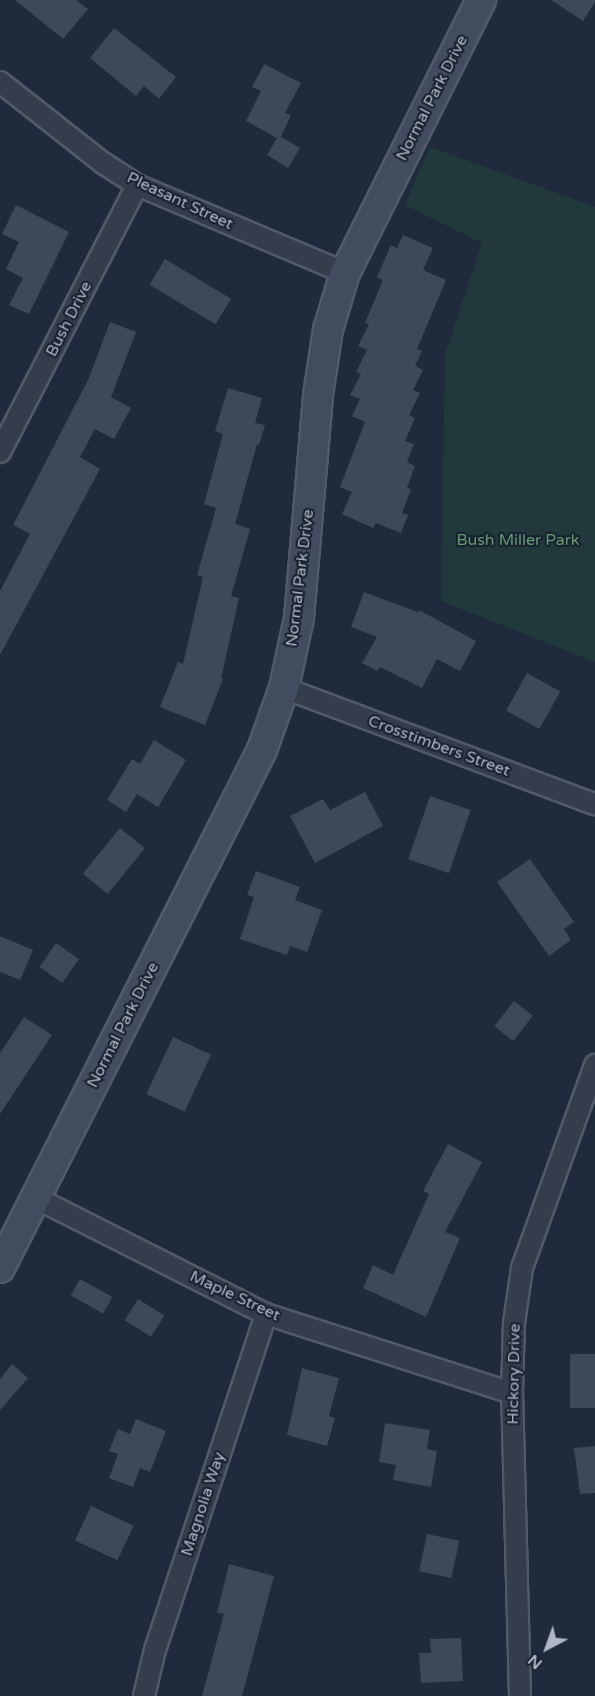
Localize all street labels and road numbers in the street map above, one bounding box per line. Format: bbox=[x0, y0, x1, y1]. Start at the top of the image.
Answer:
street label: Normal Park Drive bbox=[392, 32, 472, 164]
street label: Pleasant Street bbox=[124, 168, 236, 234]
street label: Bush Drive bbox=[42, 278, 96, 360]
street label: Normal Park Drive bbox=[282, 508, 318, 648]
street label: Crosstimbers Street bbox=[365, 711, 513, 781]
street label: Normal Park Drive bbox=[83, 959, 163, 1091]
street label: Maple Street bbox=[187, 1267, 283, 1325]
street label: Hickory Drive bbox=[504, 1323, 524, 1425]
street label: Magnolia Way bbox=[177, 1450, 229, 1558]

